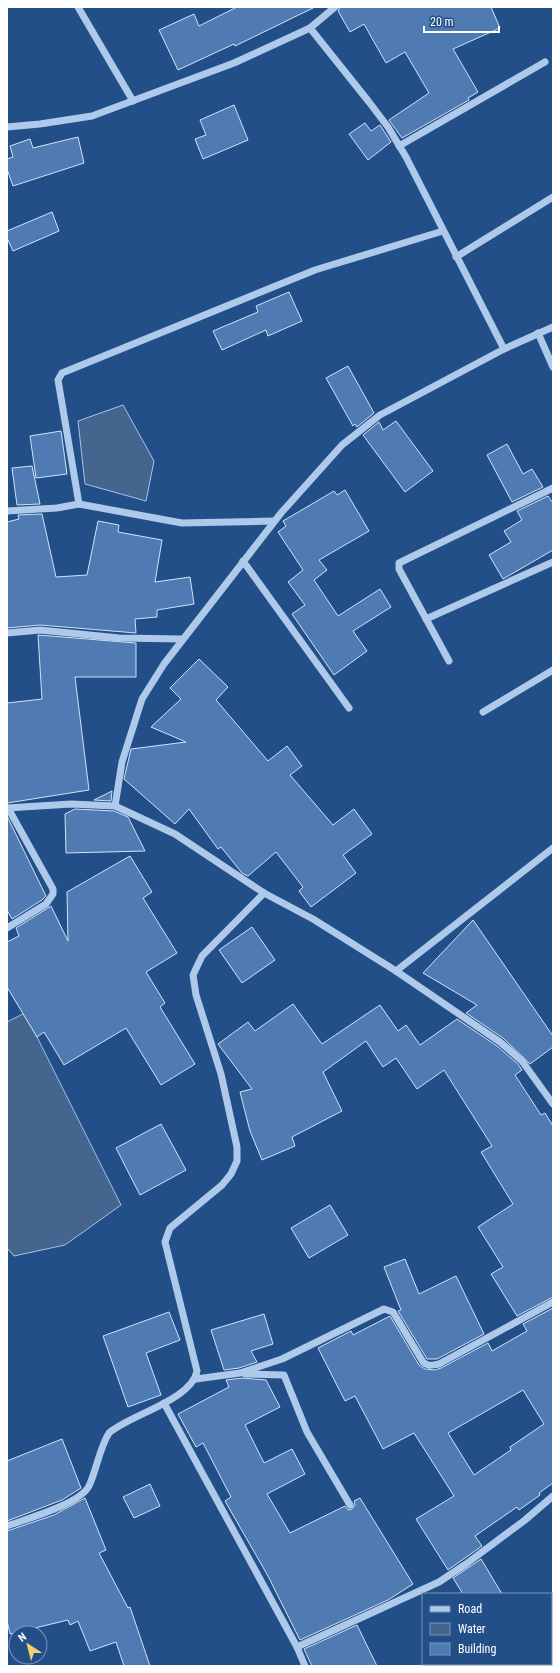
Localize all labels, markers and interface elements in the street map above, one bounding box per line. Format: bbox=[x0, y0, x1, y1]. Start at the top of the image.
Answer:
scale bar bbox=[424, 8, 499, 34]
text: 20 m bbox=[430, 15, 454, 29]
legend bbox=[422, 1593, 552, 1665]
text: Road bbox=[458, 1602, 482, 1616]
text: Water bbox=[458, 1622, 486, 1636]
north arrow bbox=[8, 1625, 48, 1665]
text: N bbox=[16, 1630, 29, 1645]
text: Building bbox=[458, 1642, 496, 1656]

